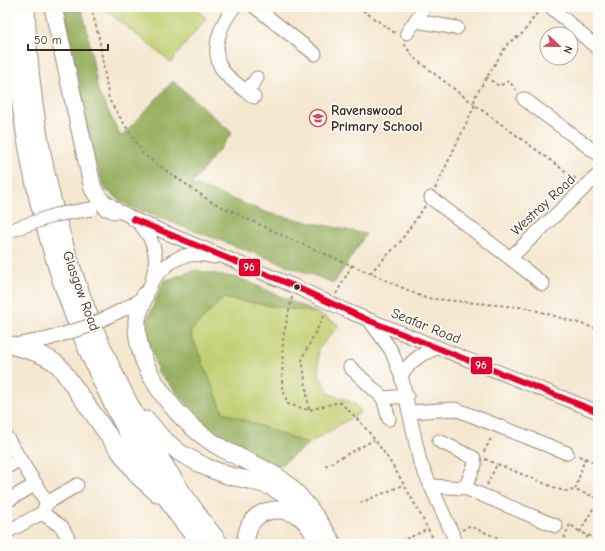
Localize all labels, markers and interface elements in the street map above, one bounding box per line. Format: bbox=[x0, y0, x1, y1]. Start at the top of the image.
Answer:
scale bar bbox=[28, 26, 108, 52]
north arrow bbox=[539, 26, 579, 66]
text: 50 m bbox=[34, 33, 62, 47]
text: N bbox=[560, 44, 575, 55]
place label: Ravenswood Primary School bbox=[331, 102, 422, 135]
school or university icon: Ravenswood Primary School bbox=[308, 108, 328, 128]
street label: Westray Road bbox=[507, 171, 579, 239]
street label: Glasgow Road bbox=[59, 249, 103, 333]
line badge: 96 bbox=[238, 258, 261, 277]
text: 96 bbox=[243, 261, 255, 274]
unlabelled marker bbox=[292, 282, 302, 292]
street label: Seafar Road bbox=[389, 304, 463, 348]
line badge: 96 bbox=[470, 356, 493, 375]
text: 96 bbox=[475, 359, 487, 372]

